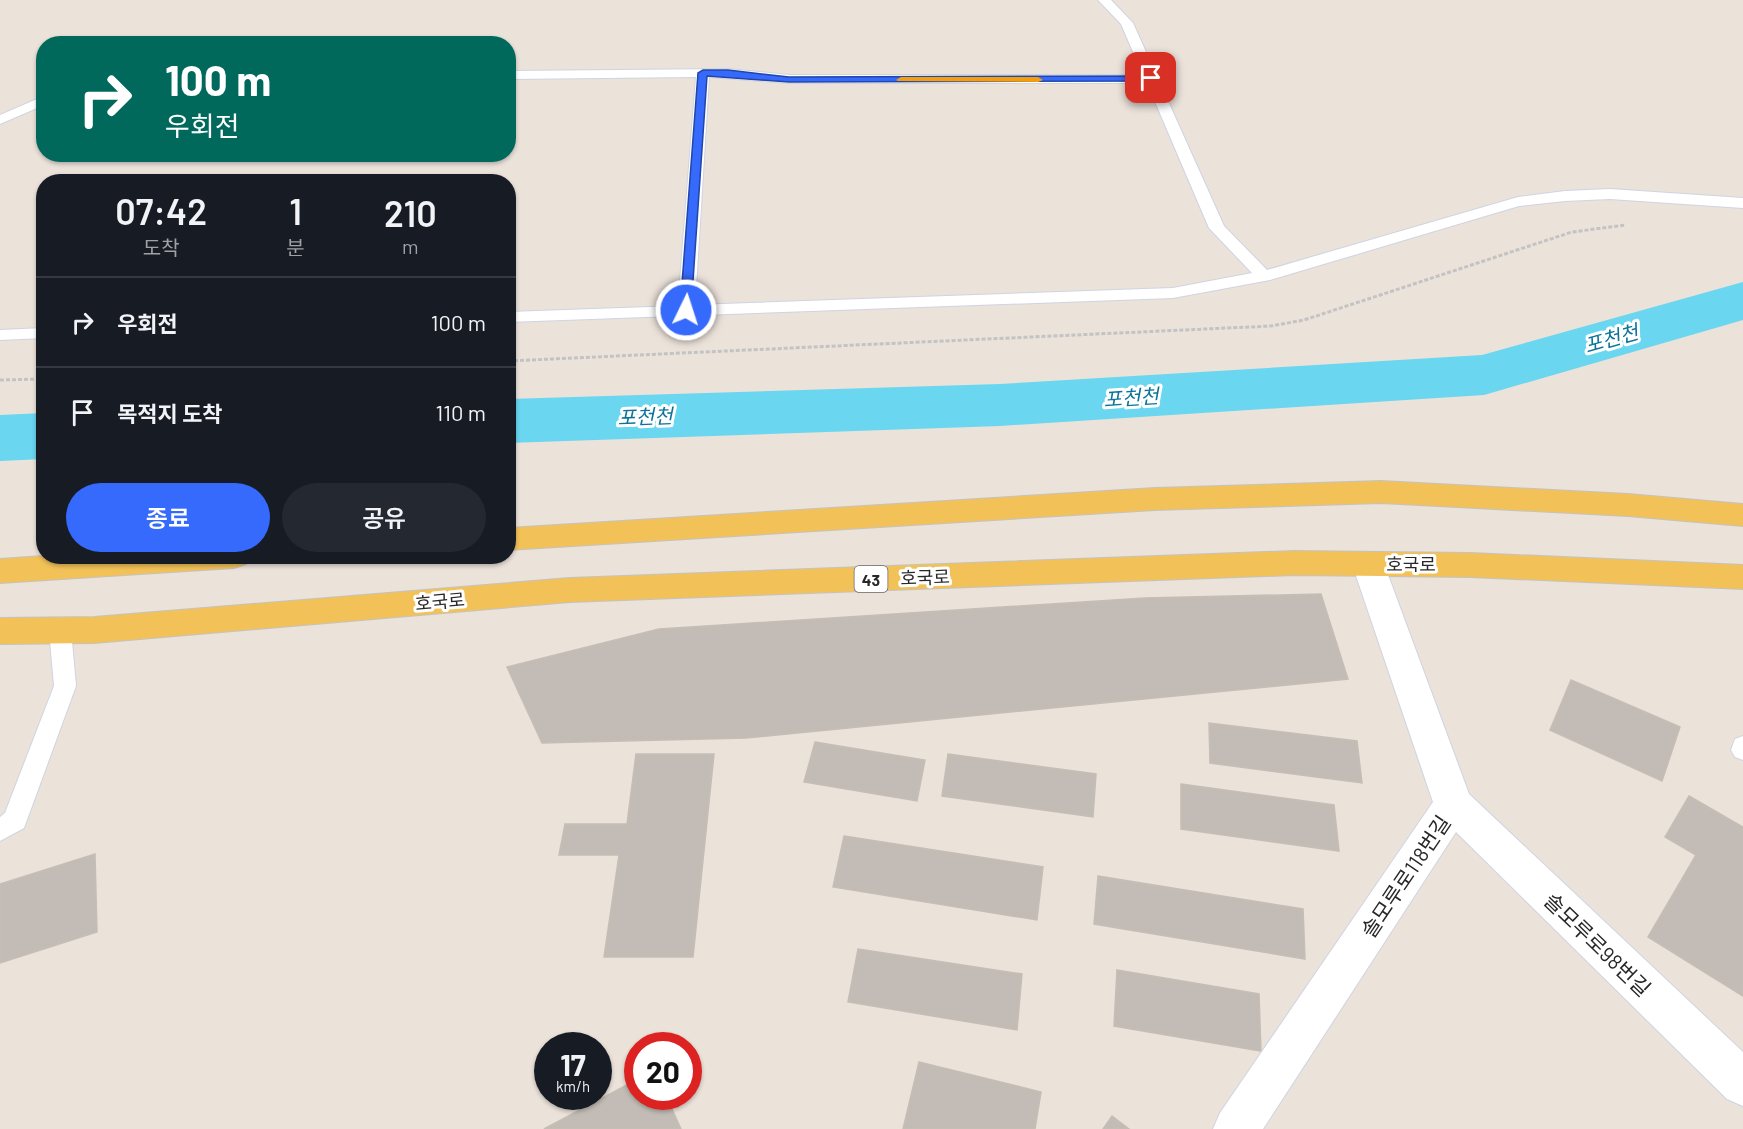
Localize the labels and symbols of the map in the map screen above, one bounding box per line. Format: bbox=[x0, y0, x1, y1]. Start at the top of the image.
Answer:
pin bbox=[1125, 52, 1176, 103]
position arrow bbox=[654, 278, 718, 342]
water label: 포천천 bbox=[1581, 318, 1643, 357]
water label: 포천천 bbox=[1103, 383, 1162, 411]
water label: 포천천 bbox=[617, 403, 676, 429]
street label: 호국로 bbox=[1386, 553, 1436, 575]
street label: 호국로 bbox=[900, 565, 950, 589]
road number: 43 bbox=[854, 566, 888, 592]
street label: 호국로 bbox=[414, 588, 466, 614]
street label: 솔모루로118번길 bbox=[1355, 810, 1455, 942]
street label: 솔모루로98번길 bbox=[1540, 887, 1656, 1001]
speed limit sign: 20 bbox=[624, 1032, 702, 1110]

